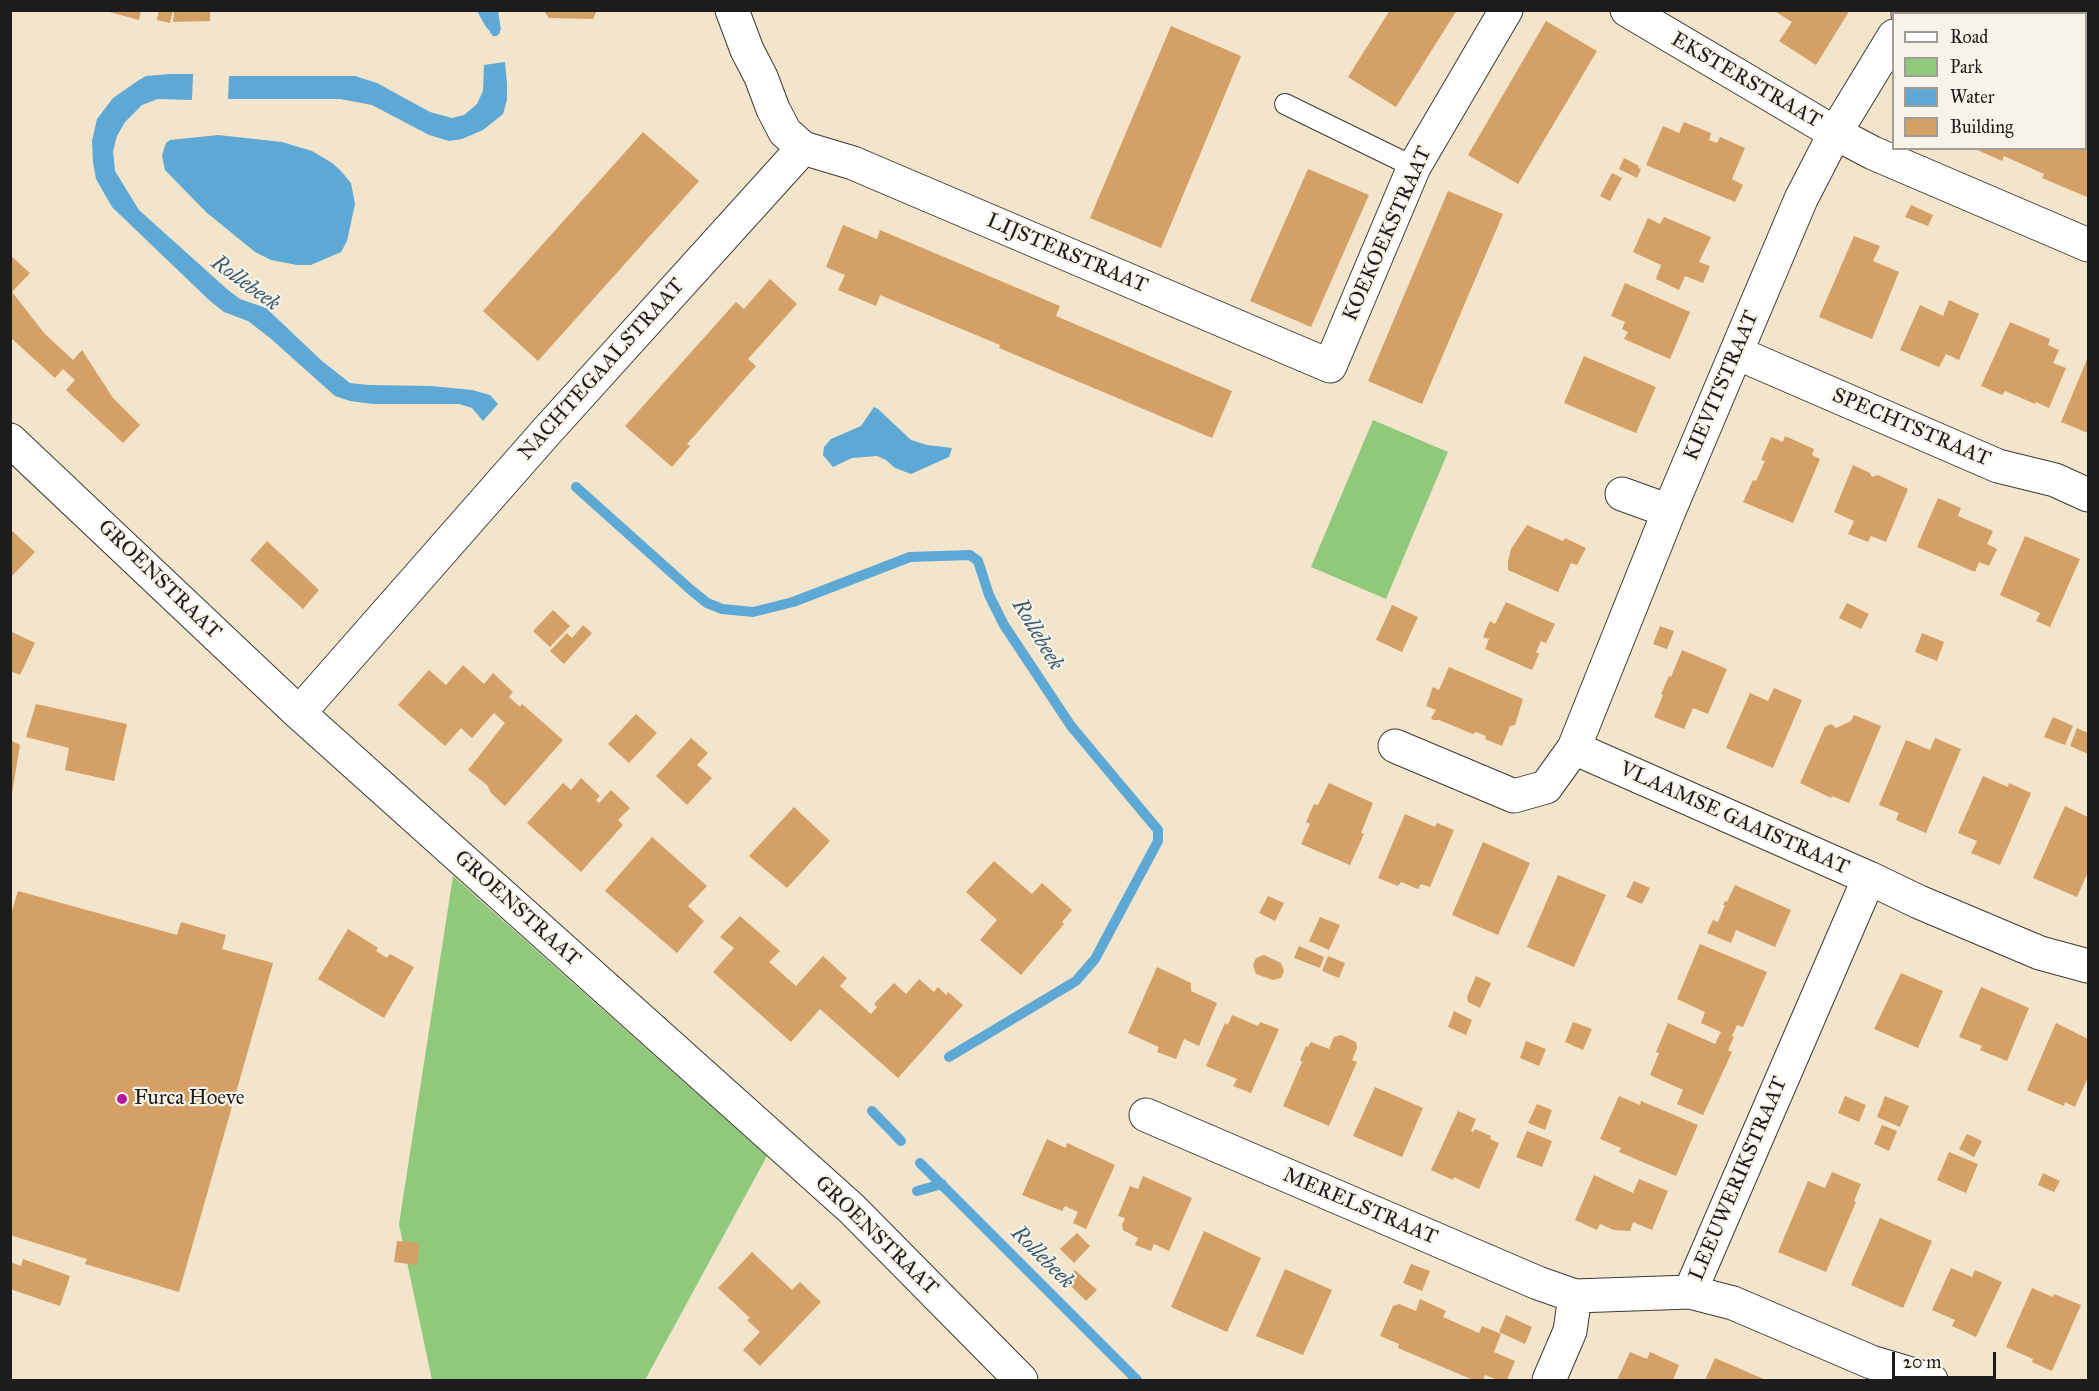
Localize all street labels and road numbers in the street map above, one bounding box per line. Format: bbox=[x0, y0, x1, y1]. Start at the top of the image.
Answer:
street label: EKSTERSTRAAT bbox=[1666, 28, 1826, 134]
street label: KOEKOEKSTRAAT bbox=[1338, 143, 1438, 325]
street label: LIJSTERSTRAAT bbox=[983, 209, 1151, 299]
street label: NACHTEGAALSTRAAT bbox=[514, 274, 690, 466]
street label: KIEVITSTRAAT bbox=[1679, 307, 1765, 465]
street label: SPECHTSTRAAT bbox=[1828, 383, 1994, 473]
street label: GROENSTRAAT bbox=[92, 515, 226, 645]
street label: VLAAMSE GAAISTRAAT bbox=[1615, 757, 1853, 881]
street label: GROENSTRAAT bbox=[449, 846, 585, 972]
street label: LEEUWERIKSTRAAT bbox=[1685, 1073, 1793, 1285]
street label: MERELSTRAAT bbox=[1279, 1163, 1441, 1251]
street label: GROENSTRAAT bbox=[809, 1171, 943, 1301]

